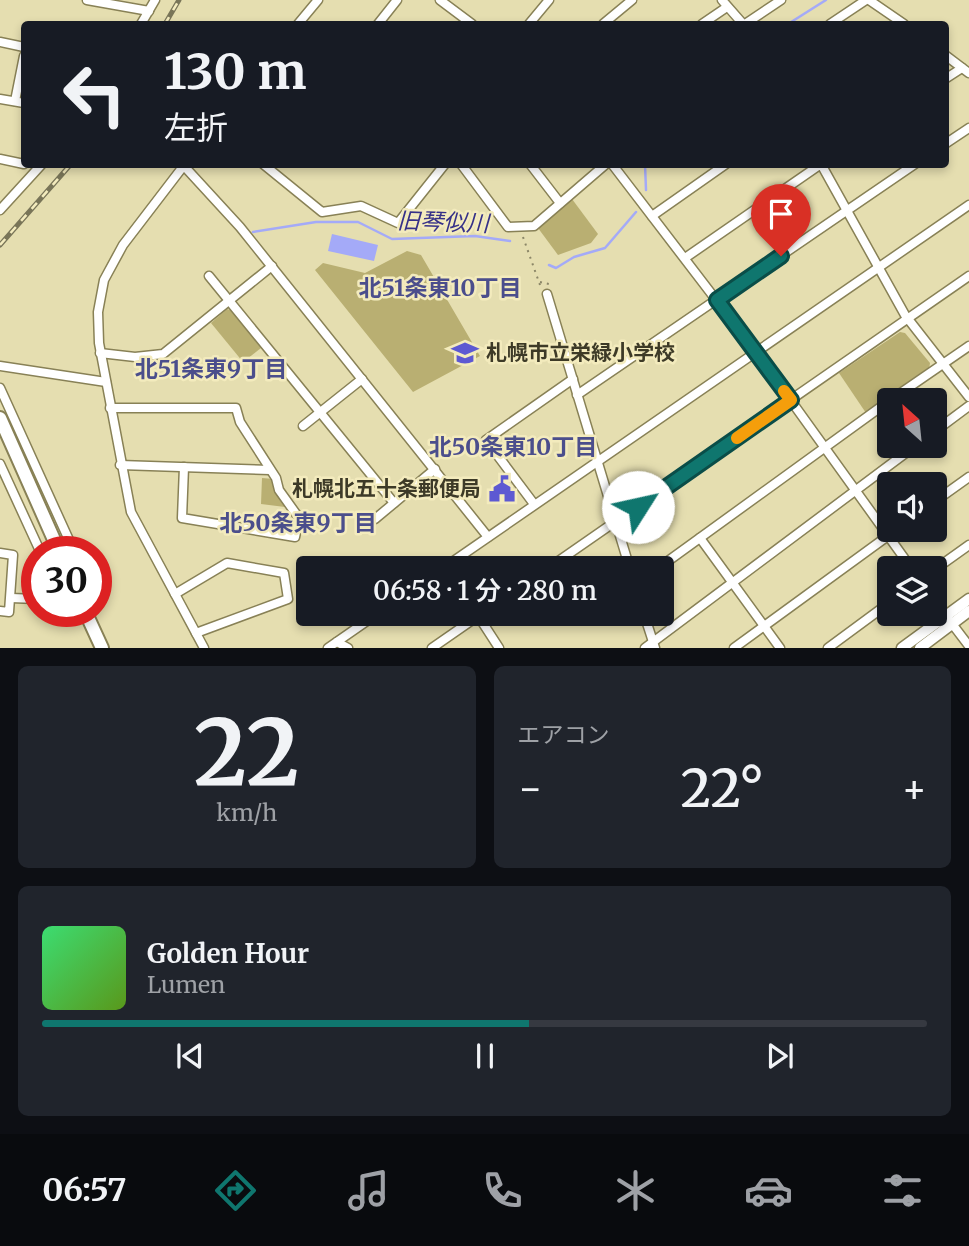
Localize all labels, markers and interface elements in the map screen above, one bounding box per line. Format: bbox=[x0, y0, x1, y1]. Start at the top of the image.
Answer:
text: 130 m bbox=[164, 41, 307, 102]
icon: left bbox=[49, 49, 140, 140]
text: 左折 bbox=[164, 108, 228, 148]
pin bbox=[751, 184, 811, 256]
icon: arrive bbox=[762, 195, 800, 233]
water label: 旧琴似川 bbox=[397, 205, 492, 238]
district label: 北51条東10丁目 bbox=[359, 273, 522, 302]
school or university icon: 札幌市立栄緑小学校 bbox=[450, 338, 480, 368]
place label: 札幌市立栄緑小学校 bbox=[486, 339, 675, 366]
district label: 北51条東9丁目 bbox=[135, 354, 287, 383]
north arrow bbox=[877, 388, 947, 458]
map controls bbox=[877, 388, 947, 626]
district label: 北50条東10丁目 bbox=[429, 432, 597, 461]
position arrow bbox=[601, 470, 675, 544]
button: sound bbox=[877, 472, 947, 542]
public building icon: 札幌北五十条郵便局 bbox=[487, 474, 517, 504]
place label: 札幌北五十条郵便局 bbox=[292, 475, 481, 502]
district label: 北50条東9丁目 bbox=[219, 508, 377, 537]
speed limit sign: 30 bbox=[21, 536, 112, 627]
button: layers bbox=[877, 556, 947, 626]
text: 06:58 · 1 分 · 280 m bbox=[373, 574, 597, 607]
text: 22 bbox=[194, 695, 300, 810]
text: エアコン bbox=[518, 720, 610, 749]
text: 22° bbox=[680, 756, 764, 821]
text: − bbox=[518, 765, 543, 812]
text: + bbox=[902, 765, 927, 812]
text: km/h bbox=[216, 798, 277, 827]
text: Golden Hour bbox=[147, 937, 309, 970]
text: Lumen bbox=[147, 970, 225, 999]
icon: previous bbox=[171, 1037, 209, 1075]
icon: pause bbox=[466, 1037, 504, 1075]
icon: next bbox=[761, 1037, 799, 1075]
icon: directions bbox=[211, 1166, 260, 1215]
icon: music bbox=[344, 1166, 393, 1215]
icon: phone bbox=[478, 1166, 527, 1215]
icon: climate bbox=[611, 1166, 660, 1215]
icon: car bbox=[744, 1166, 793, 1215]
icon: filters bbox=[878, 1166, 927, 1215]
text: 06:57 bbox=[42, 1170, 126, 1210]

